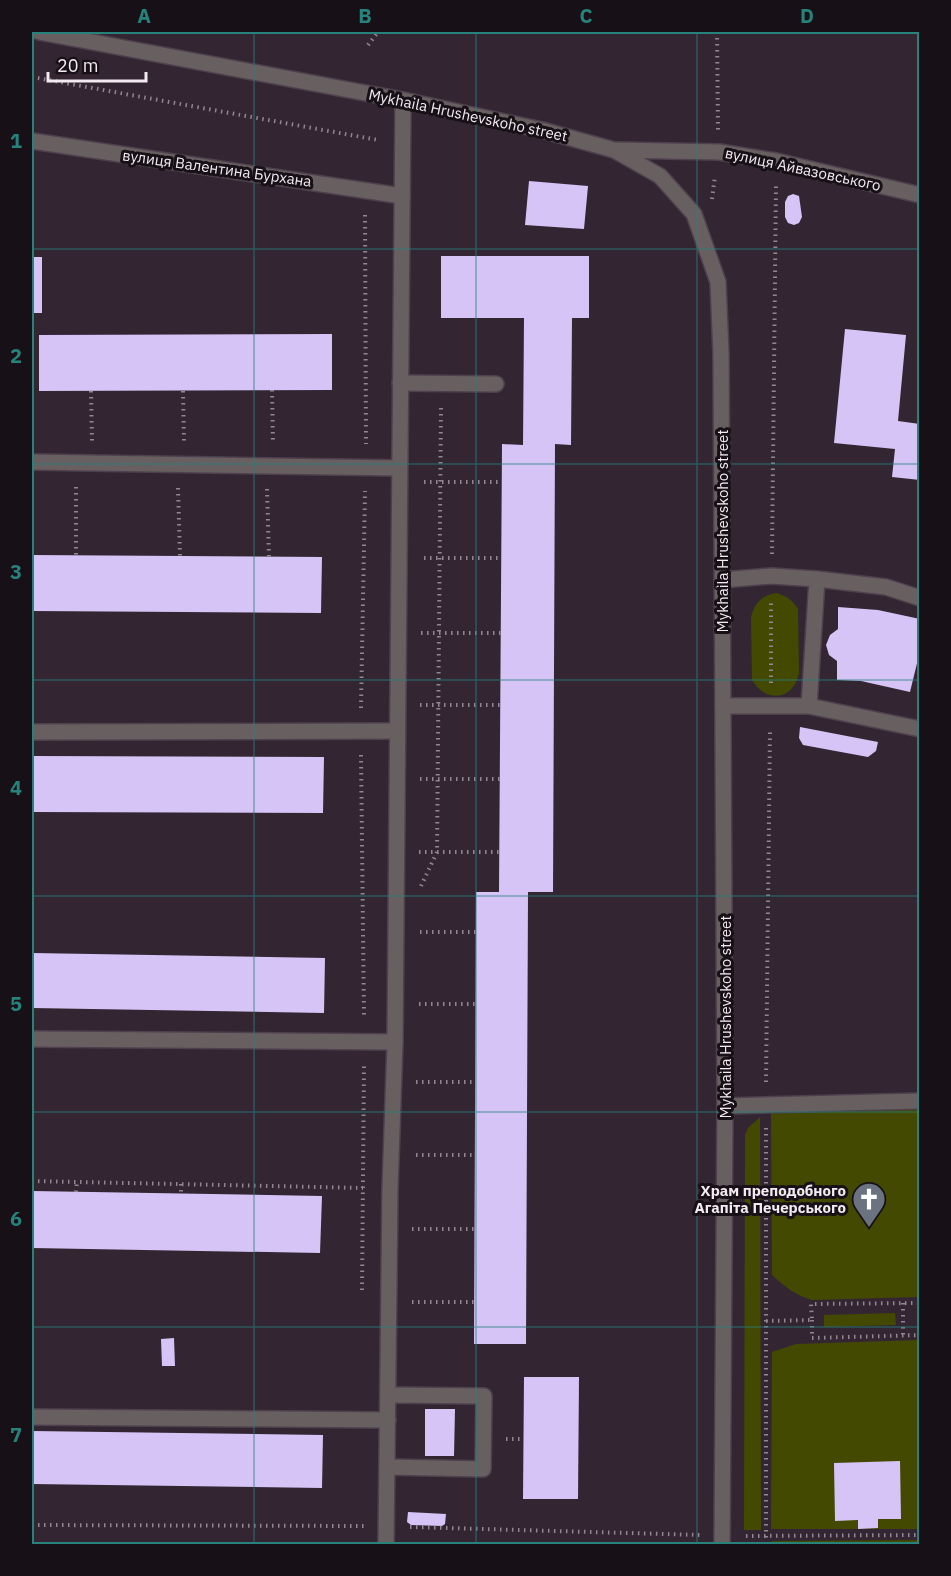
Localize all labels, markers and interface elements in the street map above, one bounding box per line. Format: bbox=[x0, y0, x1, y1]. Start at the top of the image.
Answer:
text: A bbox=[137, 2, 151, 29]
text: B bbox=[358, 2, 372, 29]
text: C bbox=[579, 2, 593, 29]
text: D bbox=[800, 2, 814, 29]
scale bar bbox=[48, 45, 146, 83]
text: 20 m bbox=[57, 54, 99, 77]
street label: Mykhaila Hrushevskoho street bbox=[367, 85, 569, 145]
text: 1 bbox=[10, 127, 22, 154]
street label: вулиця Айвазовського bbox=[723, 143, 883, 195]
street label: вулиця Валентина Бурхана bbox=[121, 145, 313, 191]
text: 2 bbox=[10, 342, 22, 369]
street label: Mykhaila Hrushevskoho street bbox=[713, 430, 732, 632]
text: 3 bbox=[10, 558, 22, 585]
text: 4 bbox=[10, 774, 22, 801]
street label: Mykhaila Hrushevskoho street bbox=[716, 916, 735, 1118]
text: 5 bbox=[10, 990, 22, 1017]
place label: Храм преподобного Агапіта Печерського bbox=[694, 1181, 846, 1217]
church icon: Храм преподобного Агапіта Печерського bbox=[851, 1181, 887, 1228]
text: 6 bbox=[10, 1205, 22, 1232]
text: 7 bbox=[10, 1421, 22, 1448]

